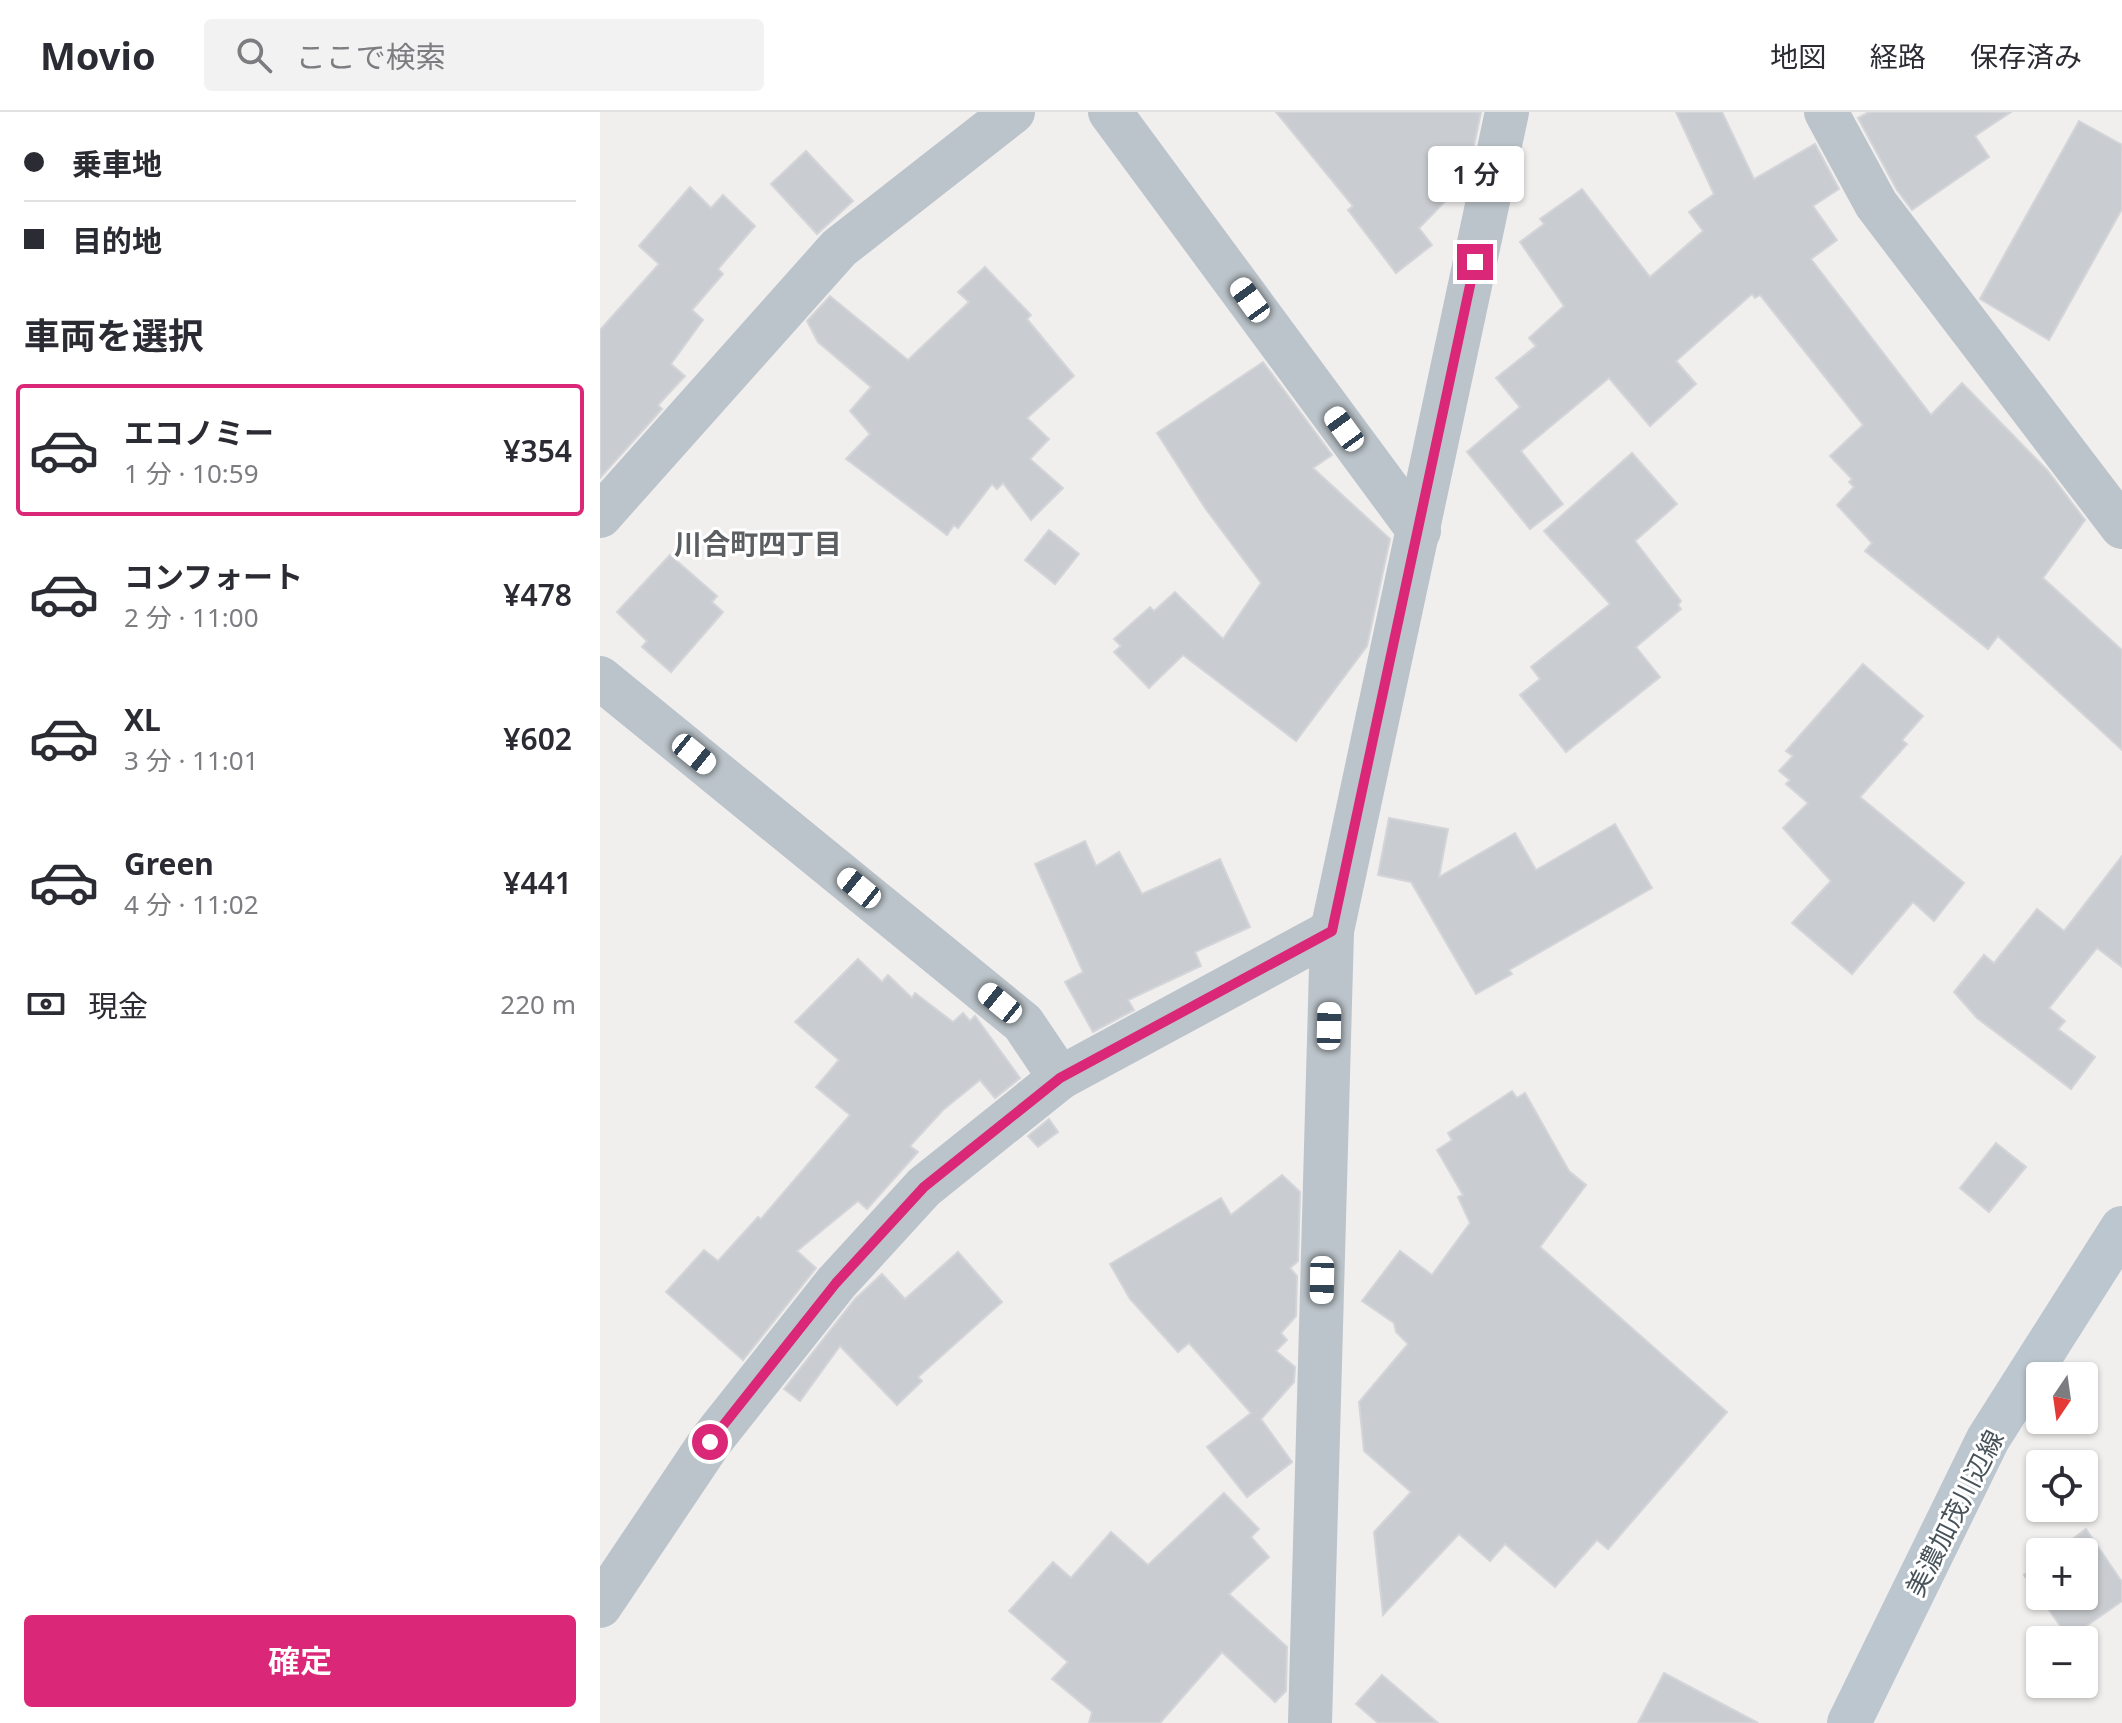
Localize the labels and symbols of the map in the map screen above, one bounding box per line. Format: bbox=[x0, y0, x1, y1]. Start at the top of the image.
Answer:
callout: 1 分 bbox=[1427, 146, 1523, 202]
route end bbox=[1457, 244, 1493, 280]
car bbox=[1226, 274, 1274, 326]
car bbox=[1320, 403, 1368, 455]
district label: 川合町四丁目 bbox=[674, 524, 842, 562]
car bbox=[668, 730, 720, 778]
car bbox=[833, 864, 885, 912]
car bbox=[974, 979, 1026, 1027]
car bbox=[1317, 1002, 1341, 1050]
car bbox=[1310, 1256, 1334, 1304]
north arrow bbox=[2026, 1362, 2098, 1434]
route start bbox=[692, 1424, 728, 1460]
street label: 美濃加茂川辺線 bbox=[1897, 1424, 2011, 1602]

